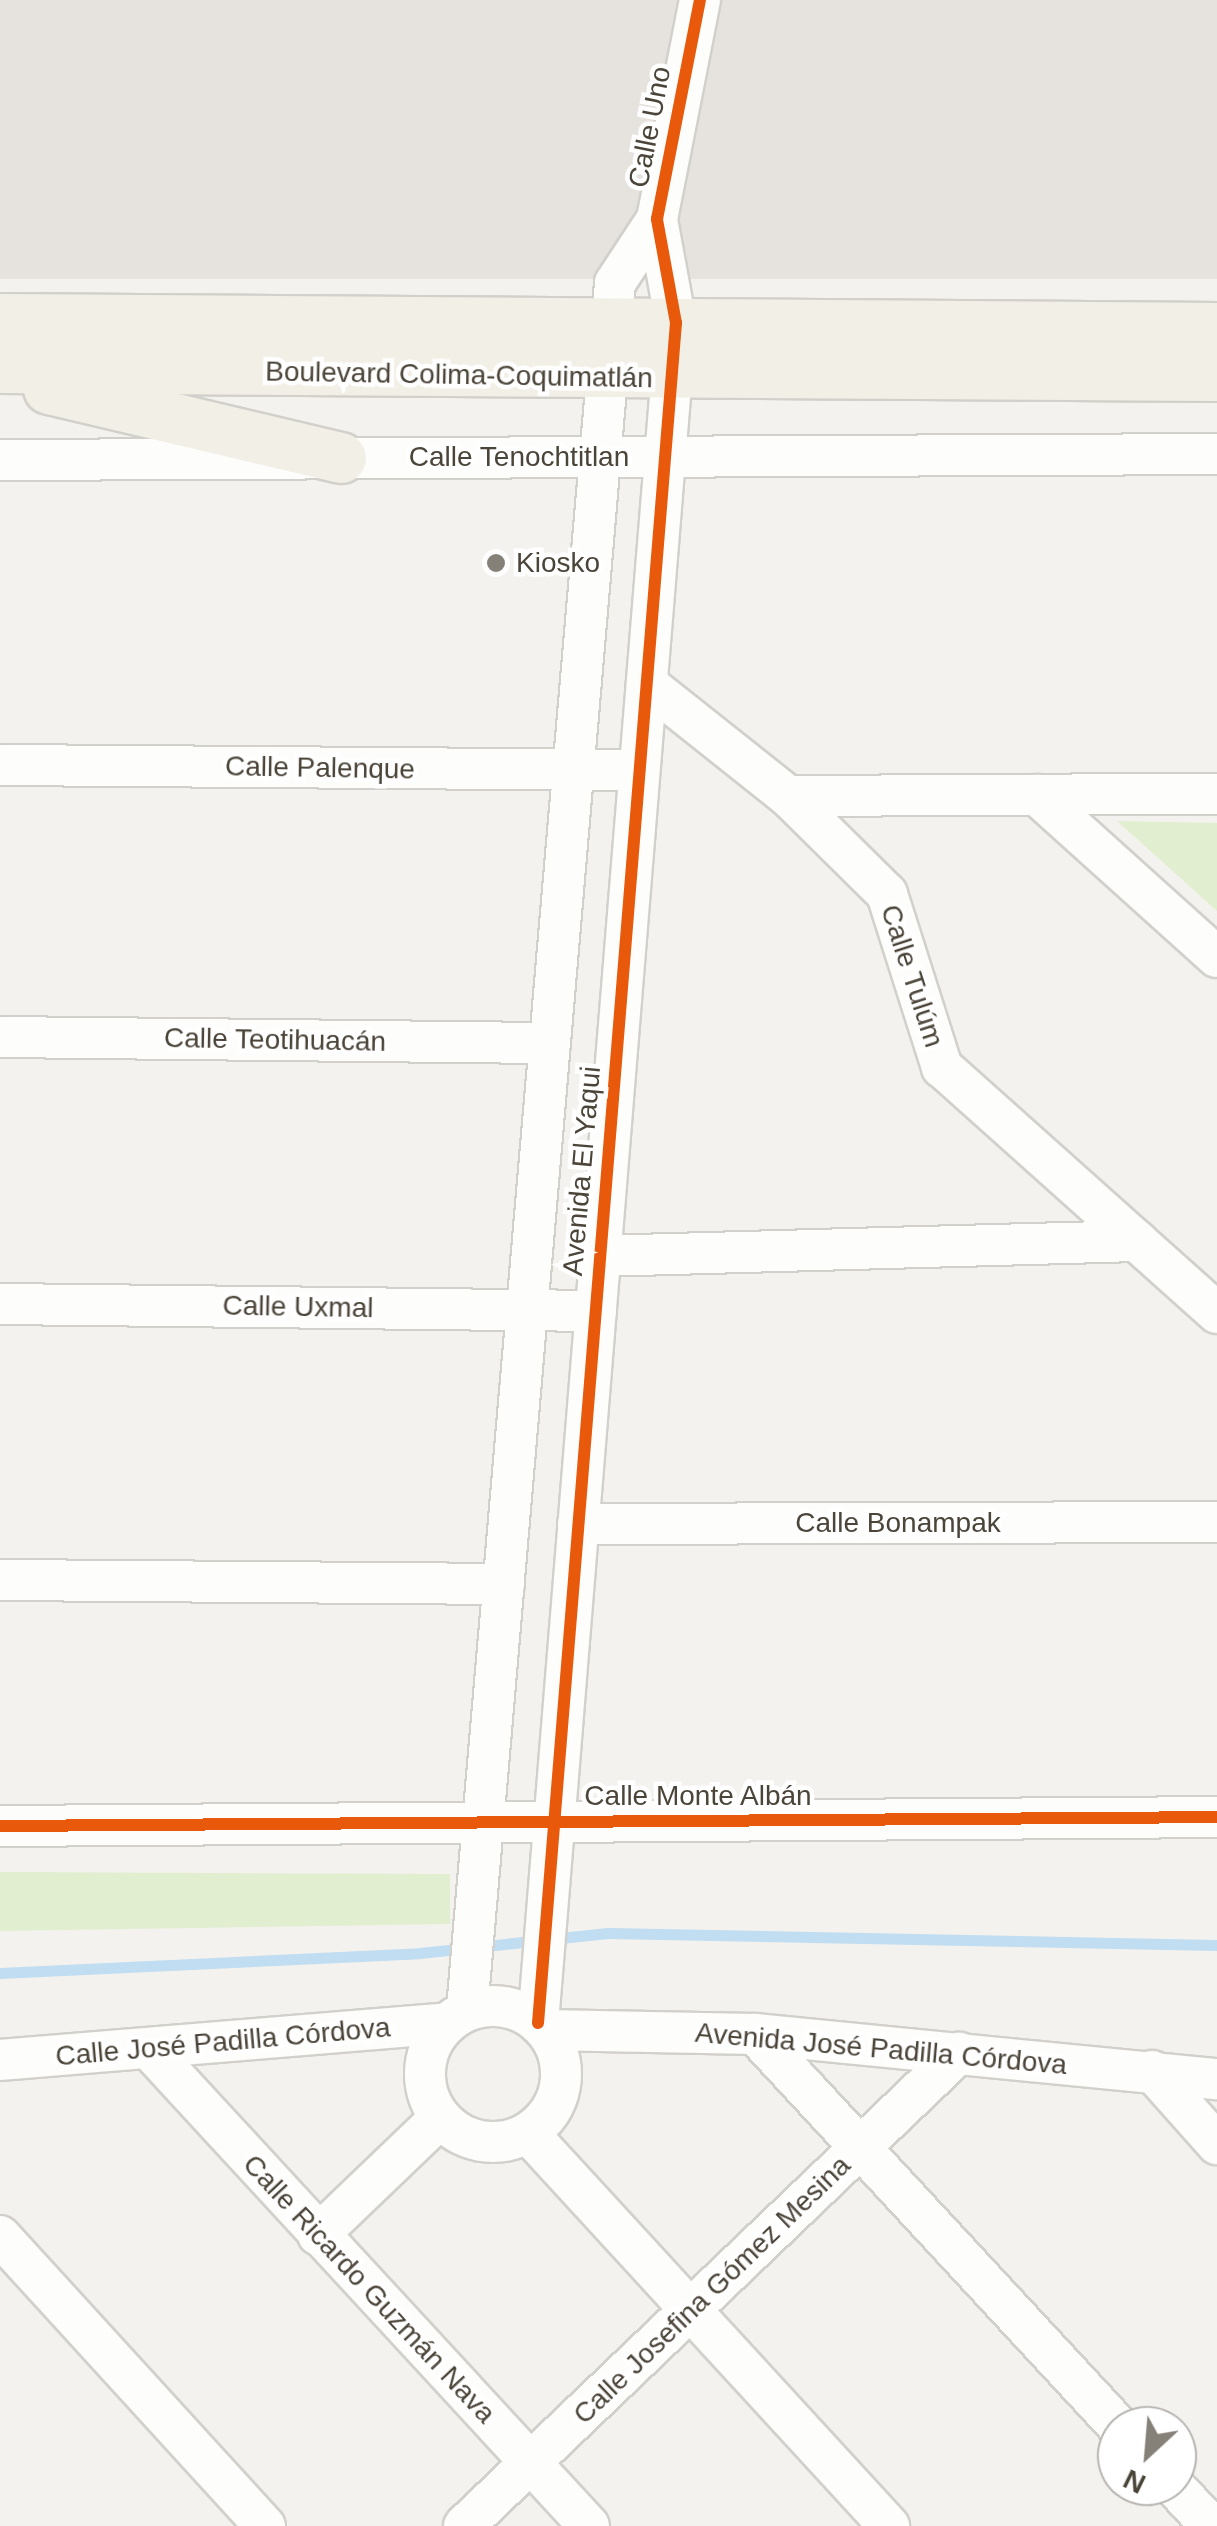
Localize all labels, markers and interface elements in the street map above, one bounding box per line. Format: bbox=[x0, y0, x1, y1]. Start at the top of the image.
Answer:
street label: Calle Uno bbox=[622, 63, 678, 191]
street label: Boulevard Colima-Coquimatlán bbox=[265, 355, 653, 395]
street label: Calle Tenochtitlan bbox=[408, 440, 630, 474]
place label: Kiosko bbox=[516, 546, 600, 580]
marker: Kiosko bbox=[485, 552, 507, 574]
street label: Calle Palenque bbox=[225, 750, 415, 786]
street label: Calle Tulúm bbox=[873, 900, 951, 1052]
street label: Calle Teotihuacán bbox=[163, 1021, 387, 1059]
street label: Avenida El Yaqui bbox=[556, 1065, 608, 1277]
street label: Calle Uxmal bbox=[222, 1289, 374, 1325]
street label: Calle Bonampak bbox=[795, 1506, 1001, 1540]
street label: Calle Monte Albán bbox=[584, 1779, 812, 1813]
street label: Calle José Padilla Córdova bbox=[54, 2011, 392, 2073]
street label: Avenida José Padilla Córdova bbox=[694, 2016, 1068, 2082]
street label: Calle Ricardo Guzmán Nava bbox=[236, 2148, 502, 2430]
street label: Calle Josefina Gómez Mesina bbox=[567, 2149, 857, 2431]
north arrow bbox=[1097, 2406, 1197, 2506]
text: N bbox=[1119, 2463, 1150, 2500]

